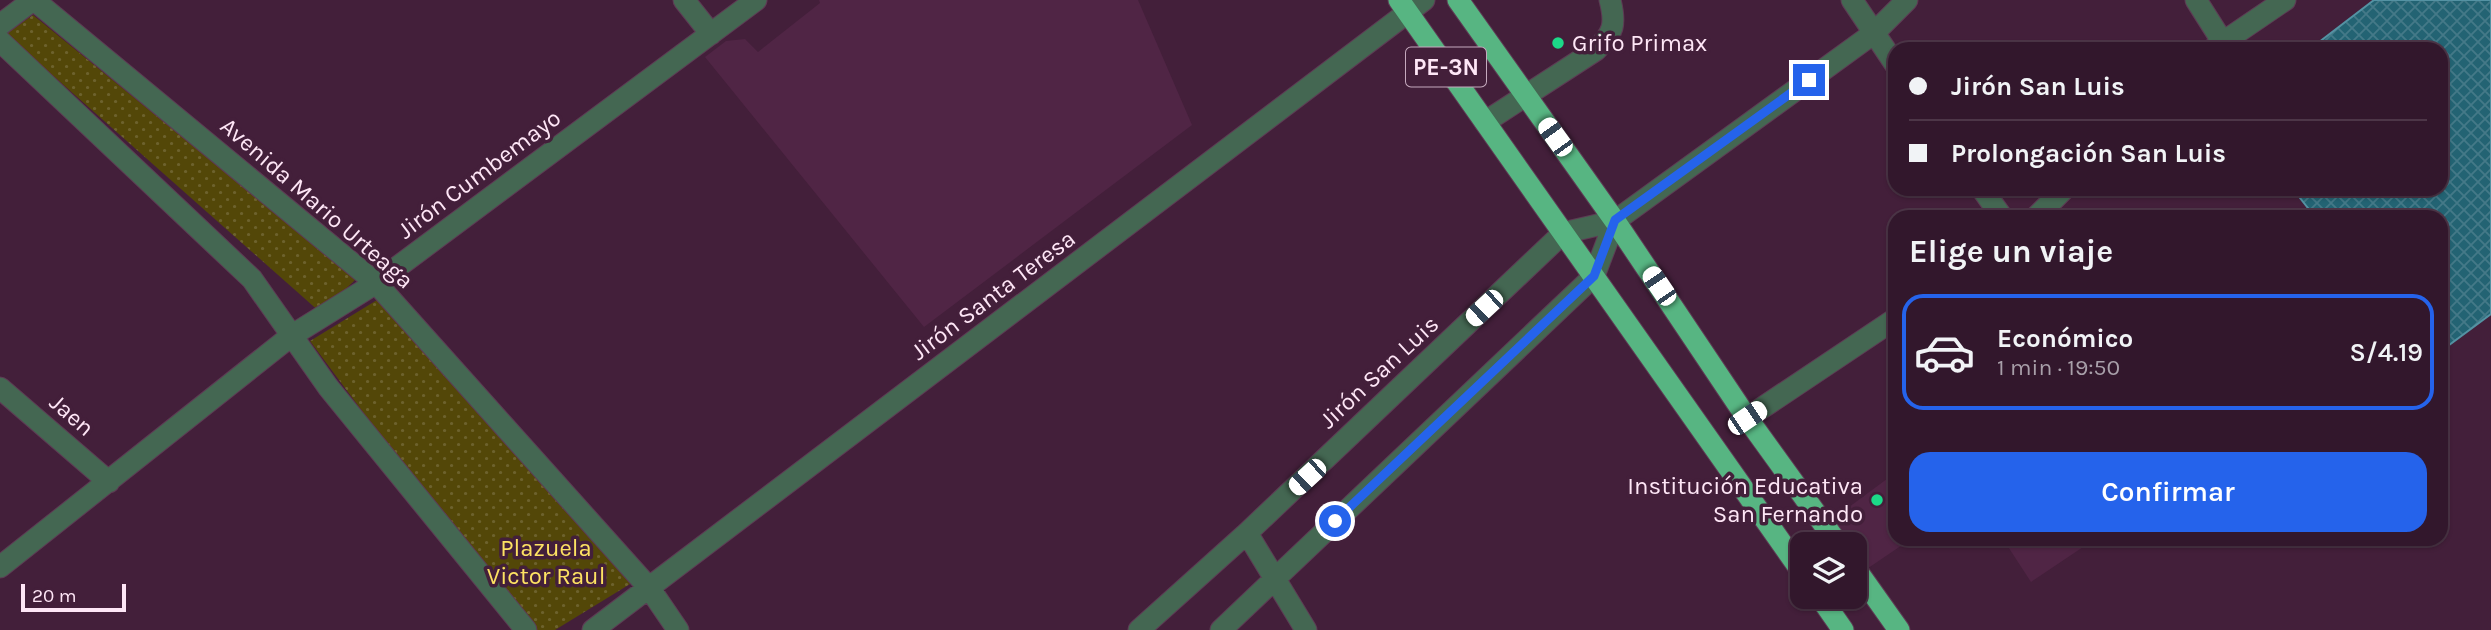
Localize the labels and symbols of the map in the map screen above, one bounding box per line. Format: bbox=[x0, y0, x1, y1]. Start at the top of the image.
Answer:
place label: Grifo Primax bbox=[1572, 29, 1707, 57]
marker: Grifo Primax bbox=[1550, 35, 1566, 51]
road number: PE-3N bbox=[1406, 48, 1486, 86]
route end bbox=[1793, 64, 1825, 96]
street label: Jirón Cumbemayo bbox=[392, 104, 566, 244]
street label: Avenida Mario Urteaga bbox=[215, 112, 419, 294]
car bbox=[1535, 114, 1576, 160]
street label: Jirón Santa Teresa bbox=[905, 224, 1081, 366]
car bbox=[1639, 263, 1680, 309]
car bbox=[1462, 286, 1507, 330]
street label: Jirón San Luis bbox=[1314, 310, 1444, 434]
street label: Jaen bbox=[44, 388, 100, 442]
car bbox=[1724, 398, 1771, 438]
car bbox=[1285, 455, 1330, 499]
place label: Institución Educativa San Fernando bbox=[1627, 472, 1863, 528]
marker: Institución Educativa San Fernando bbox=[1869, 492, 1885, 508]
route start bbox=[1319, 505, 1351, 537]
park label: Plazuela Victor Raul bbox=[487, 534, 605, 590]
scale bar bbox=[21, 581, 126, 613]

